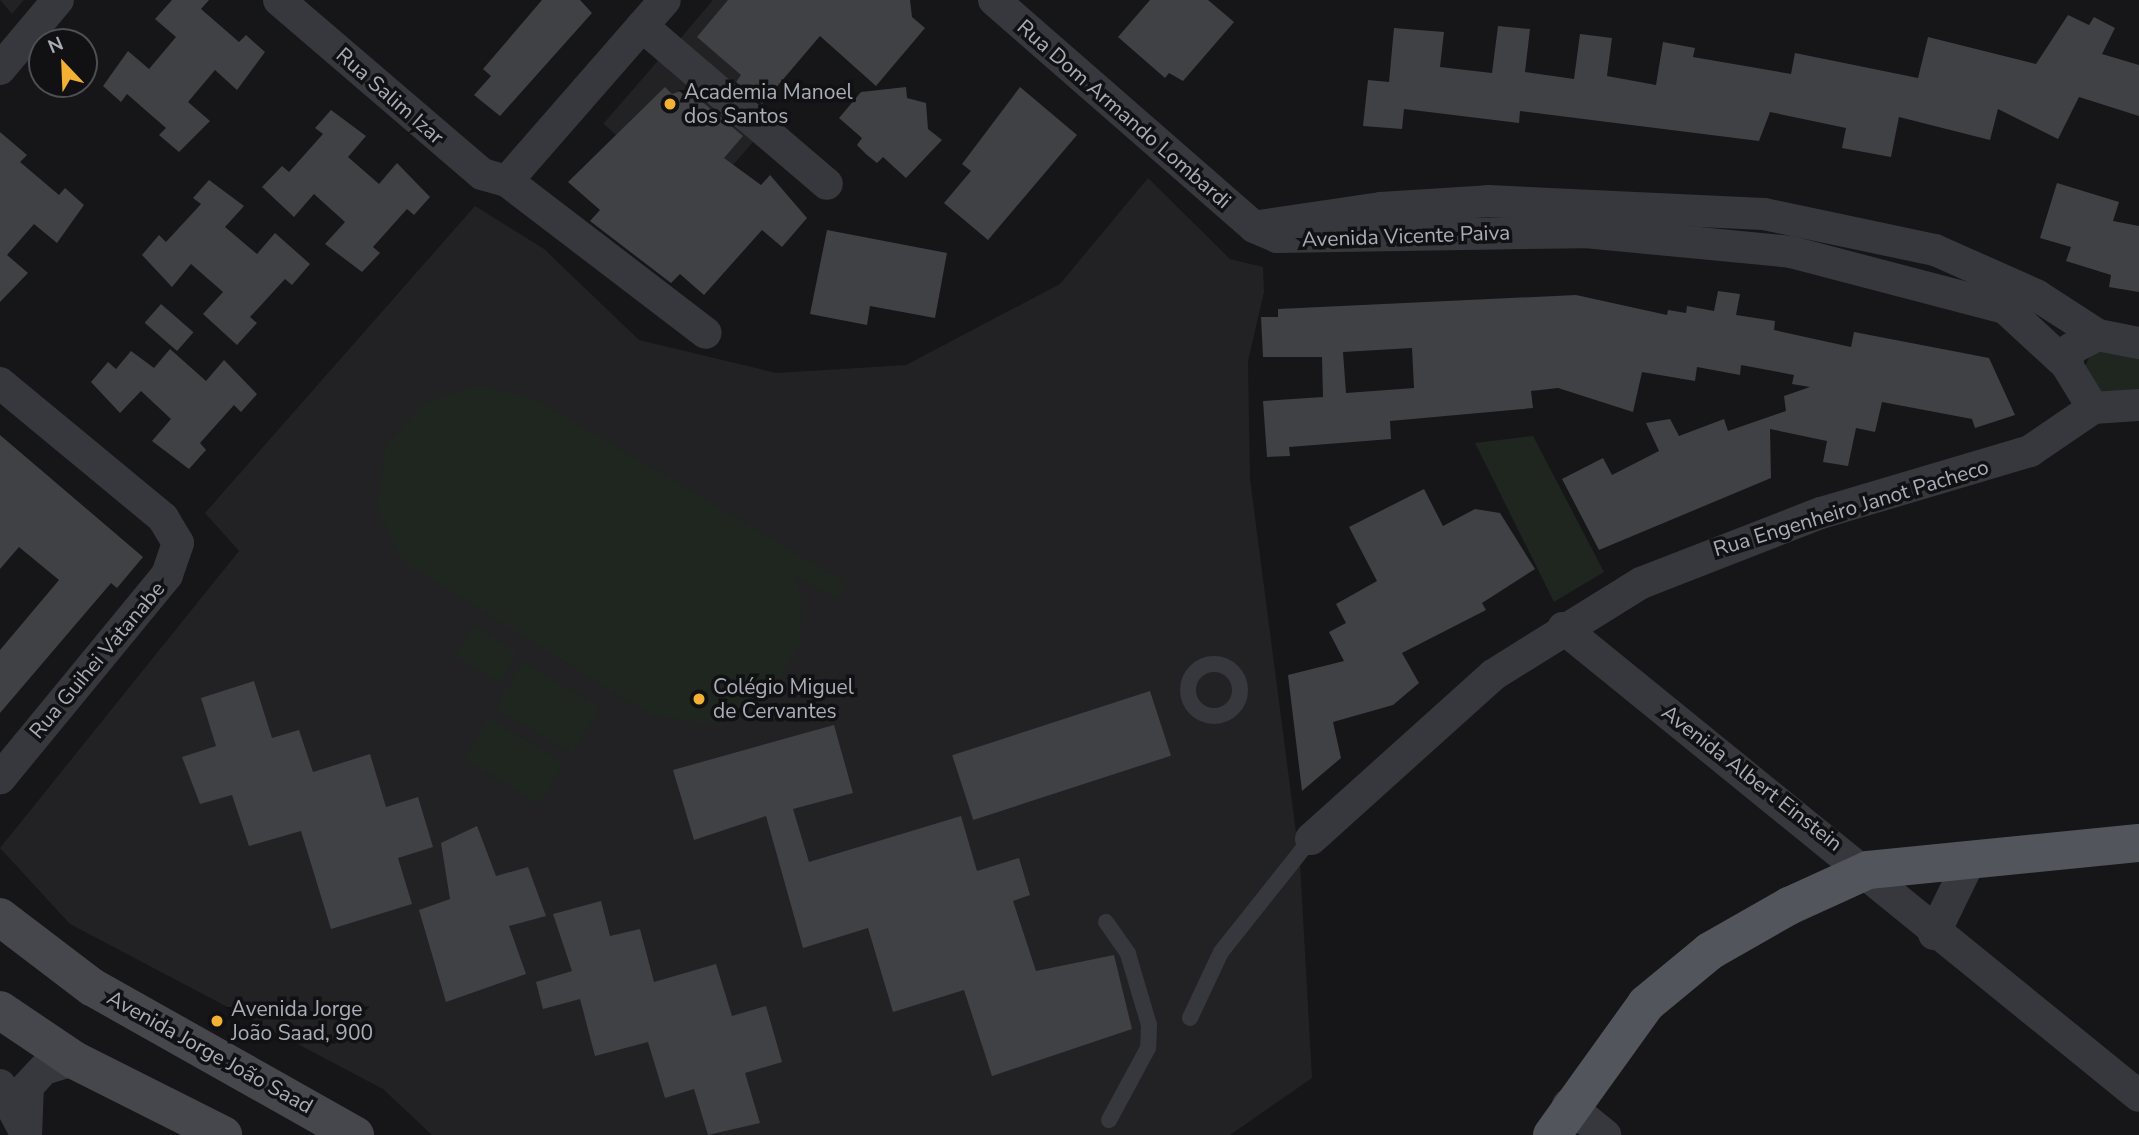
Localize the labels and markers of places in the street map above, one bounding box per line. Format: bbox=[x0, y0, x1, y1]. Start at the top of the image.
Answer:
place label: Academia Manoel dos Santos bbox=[684, 79, 853, 129]
marker: Academia Manoel dos Santos bbox=[662, 96, 678, 112]
place label: Colégio Miguel de Cervantes bbox=[713, 674, 854, 724]
marker: Colégio Miguel de Cervantes bbox=[691, 691, 707, 707]
place label: Avenida Jorge João Saad, 900 bbox=[231, 996, 373, 1046]
marker: Avenida Jorge João Saad, 900 bbox=[209, 1013, 225, 1029]

